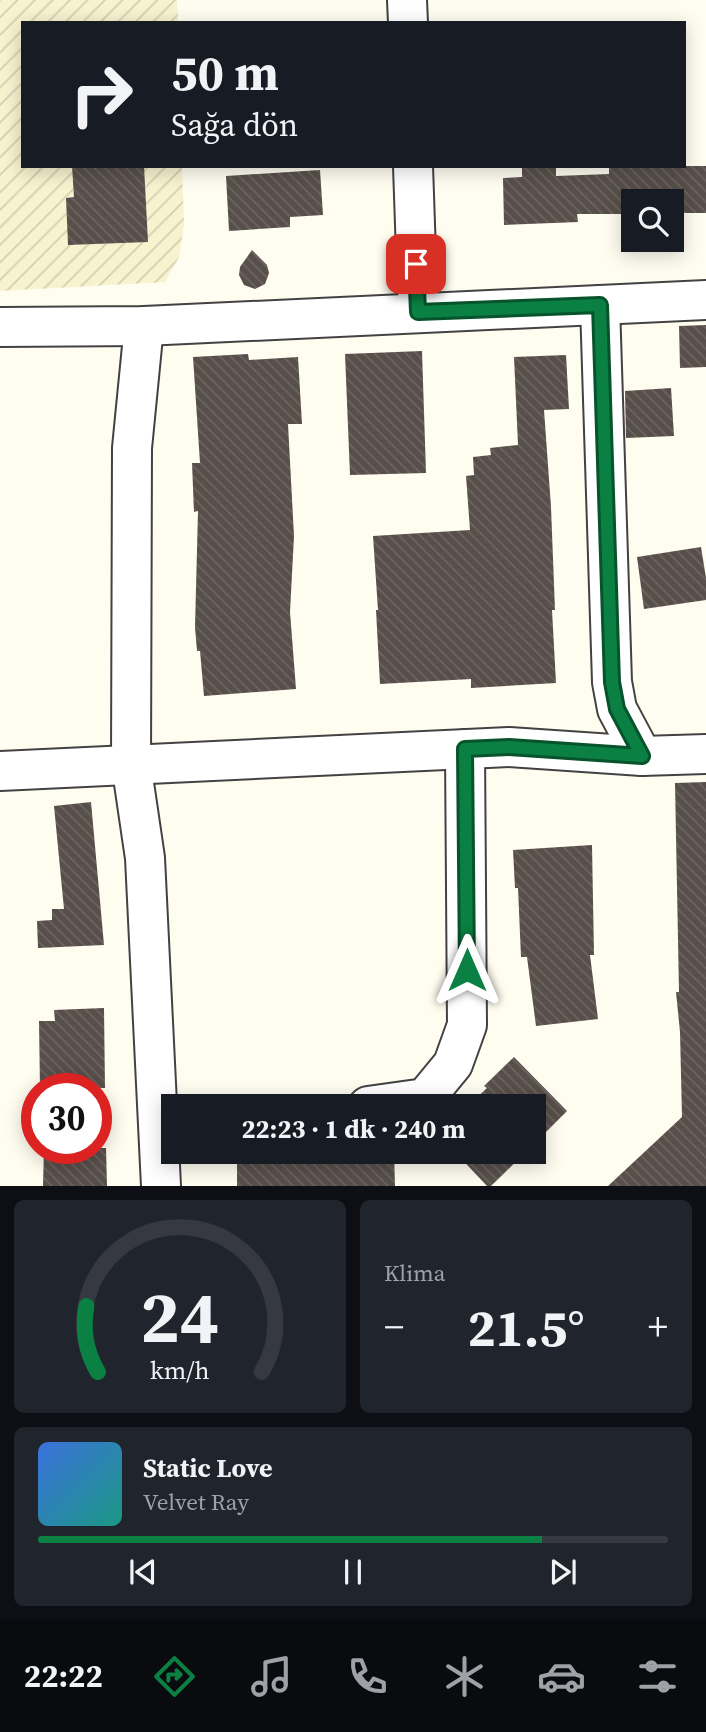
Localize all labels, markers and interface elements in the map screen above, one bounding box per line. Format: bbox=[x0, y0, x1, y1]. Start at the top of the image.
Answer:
text: 50 m bbox=[171, 39, 279, 106]
icon: right bbox=[56, 49, 147, 140]
text: Sağa dön bbox=[171, 103, 298, 147]
map controls bbox=[621, 189, 684, 252]
button: search bbox=[621, 189, 684, 252]
pin bbox=[386, 234, 446, 294]
icon: arrive bbox=[397, 245, 435, 283]
position arrow bbox=[430, 933, 504, 1007]
speed limit sign: 30 bbox=[21, 1073, 112, 1164]
text: 22:23 · 1 dk · 240 m bbox=[241, 1111, 466, 1147]
text: Klima bbox=[384, 1257, 445, 1289]
text: 24 bbox=[141, 1268, 219, 1367]
text: 21.5° bbox=[467, 1292, 585, 1363]
text: − bbox=[384, 1301, 404, 1353]
text: + bbox=[648, 1301, 668, 1353]
text: km/h bbox=[150, 1353, 210, 1387]
text: Static Love bbox=[143, 1450, 272, 1486]
text: Velvet Ray bbox=[143, 1486, 249, 1518]
icon: previous bbox=[124, 1553, 162, 1591]
icon: pause bbox=[334, 1553, 372, 1591]
icon: next bbox=[544, 1553, 582, 1591]
icon: directions bbox=[150, 1652, 199, 1701]
icon: music bbox=[247, 1652, 296, 1701]
icon: phone bbox=[343, 1652, 392, 1701]
icon: climate bbox=[440, 1652, 489, 1701]
icon: car bbox=[537, 1652, 586, 1701]
icon: filters bbox=[633, 1652, 682, 1701]
text: 22:22 bbox=[24, 1654, 103, 1698]

